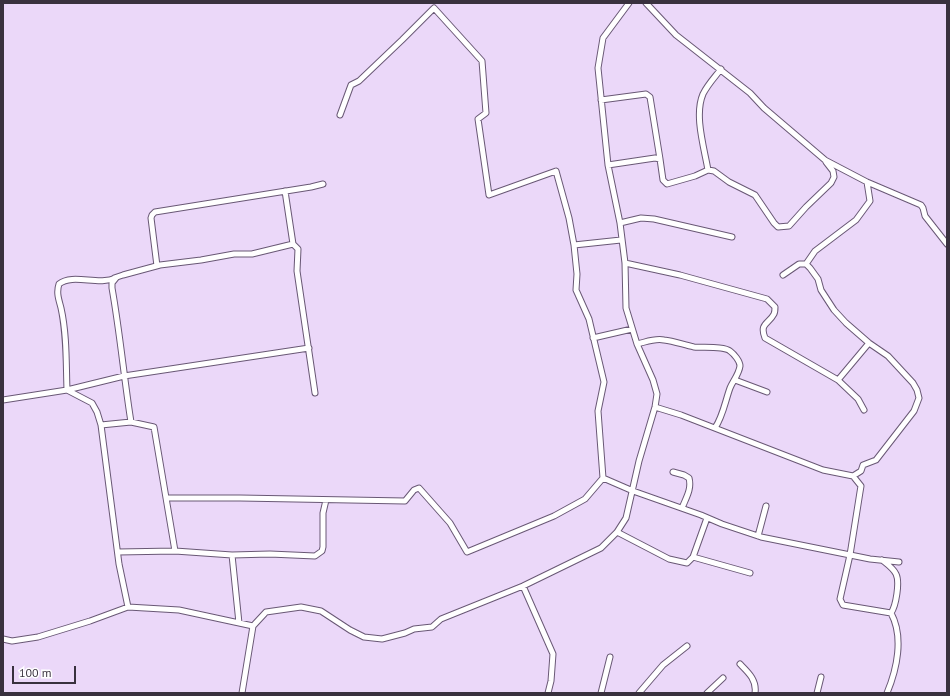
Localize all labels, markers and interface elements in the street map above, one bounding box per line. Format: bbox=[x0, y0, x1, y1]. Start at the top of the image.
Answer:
scale bar bbox=[14, 658, 78, 684]
text: 100 m bbox=[19, 665, 52, 680]

